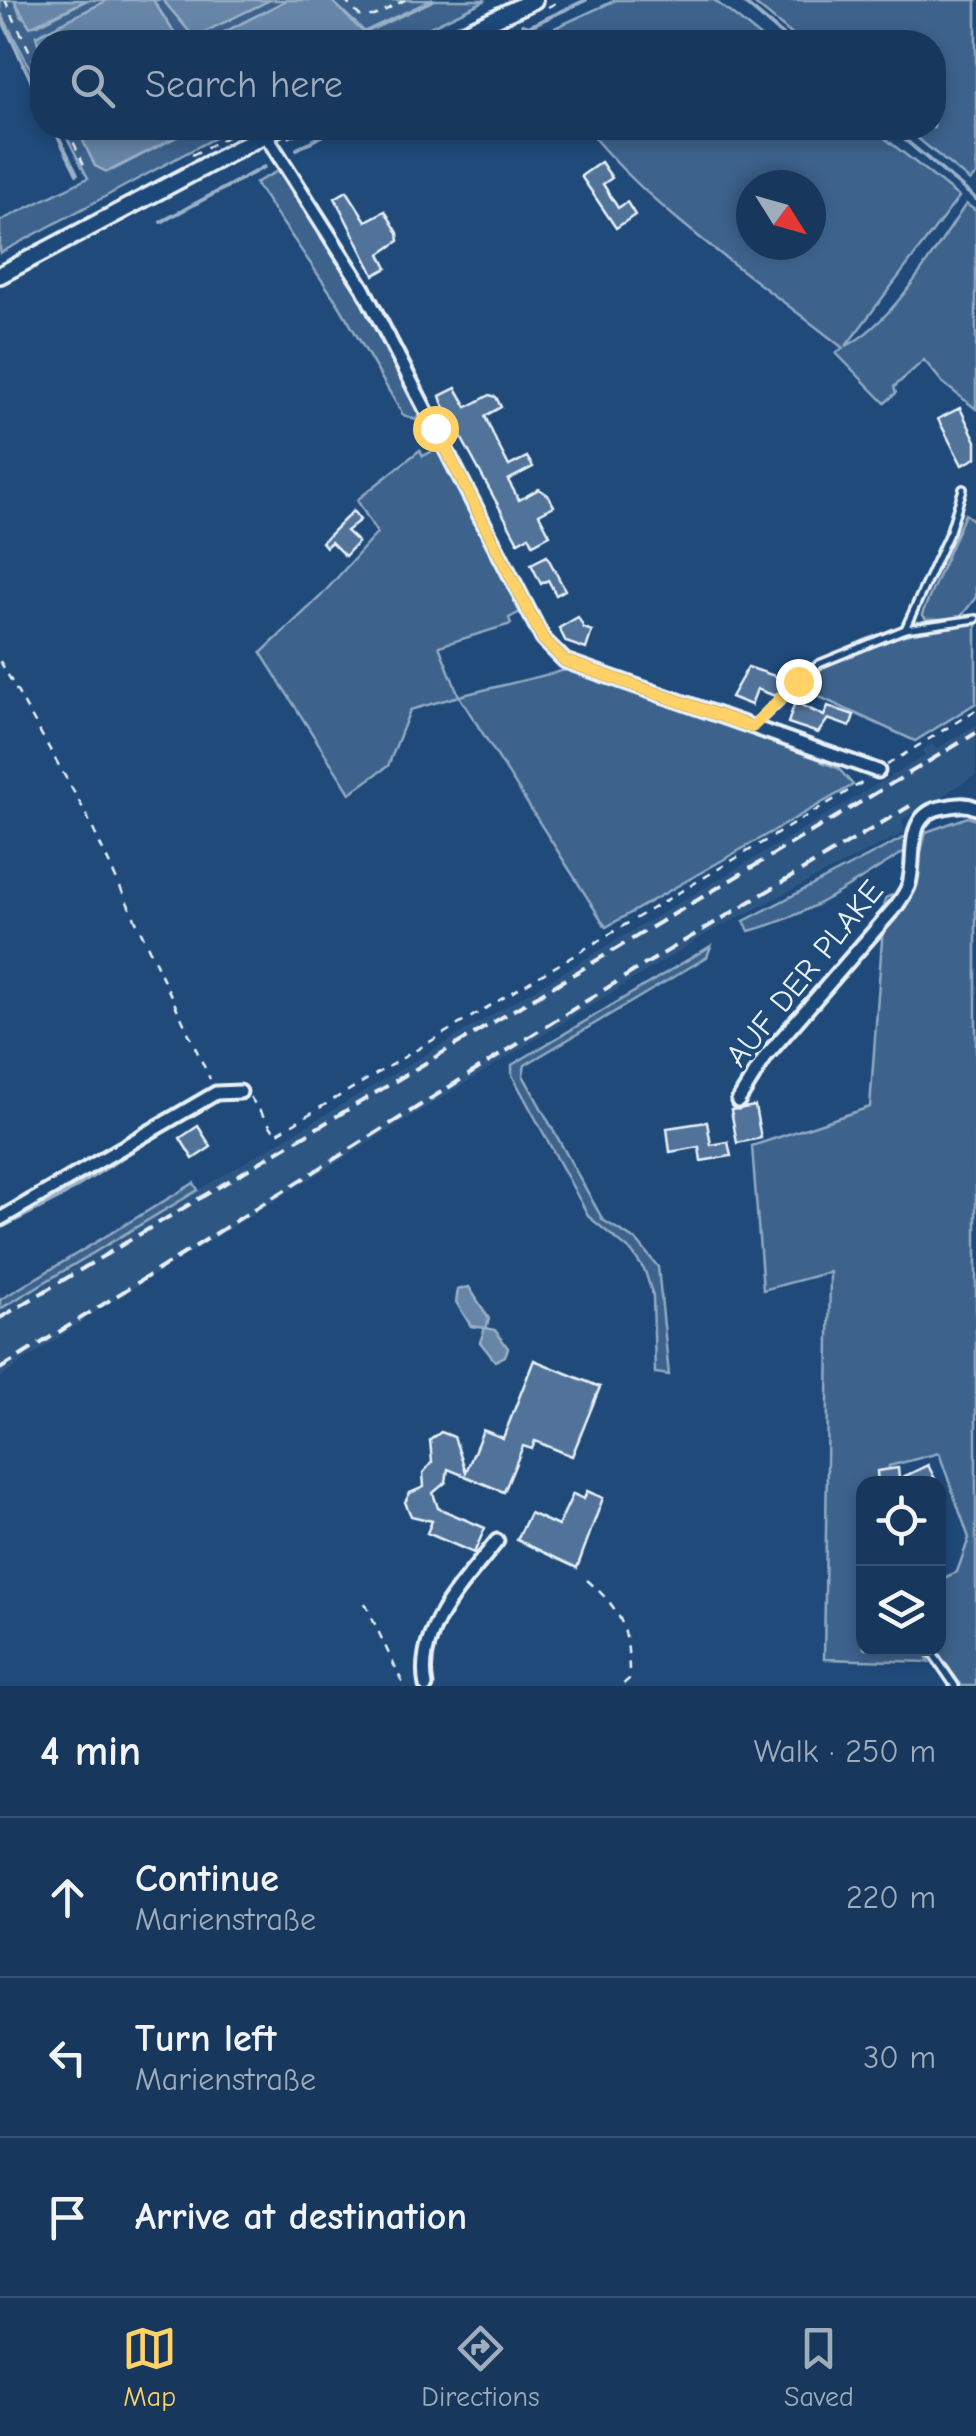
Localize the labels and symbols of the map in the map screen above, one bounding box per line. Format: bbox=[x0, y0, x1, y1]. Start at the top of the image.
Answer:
north arrow bbox=[736, 170, 826, 260]
route start bbox=[413, 406, 459, 452]
route end bbox=[776, 659, 822, 705]
street label: AUF DER PLAKE bbox=[718, 873, 891, 1074]

